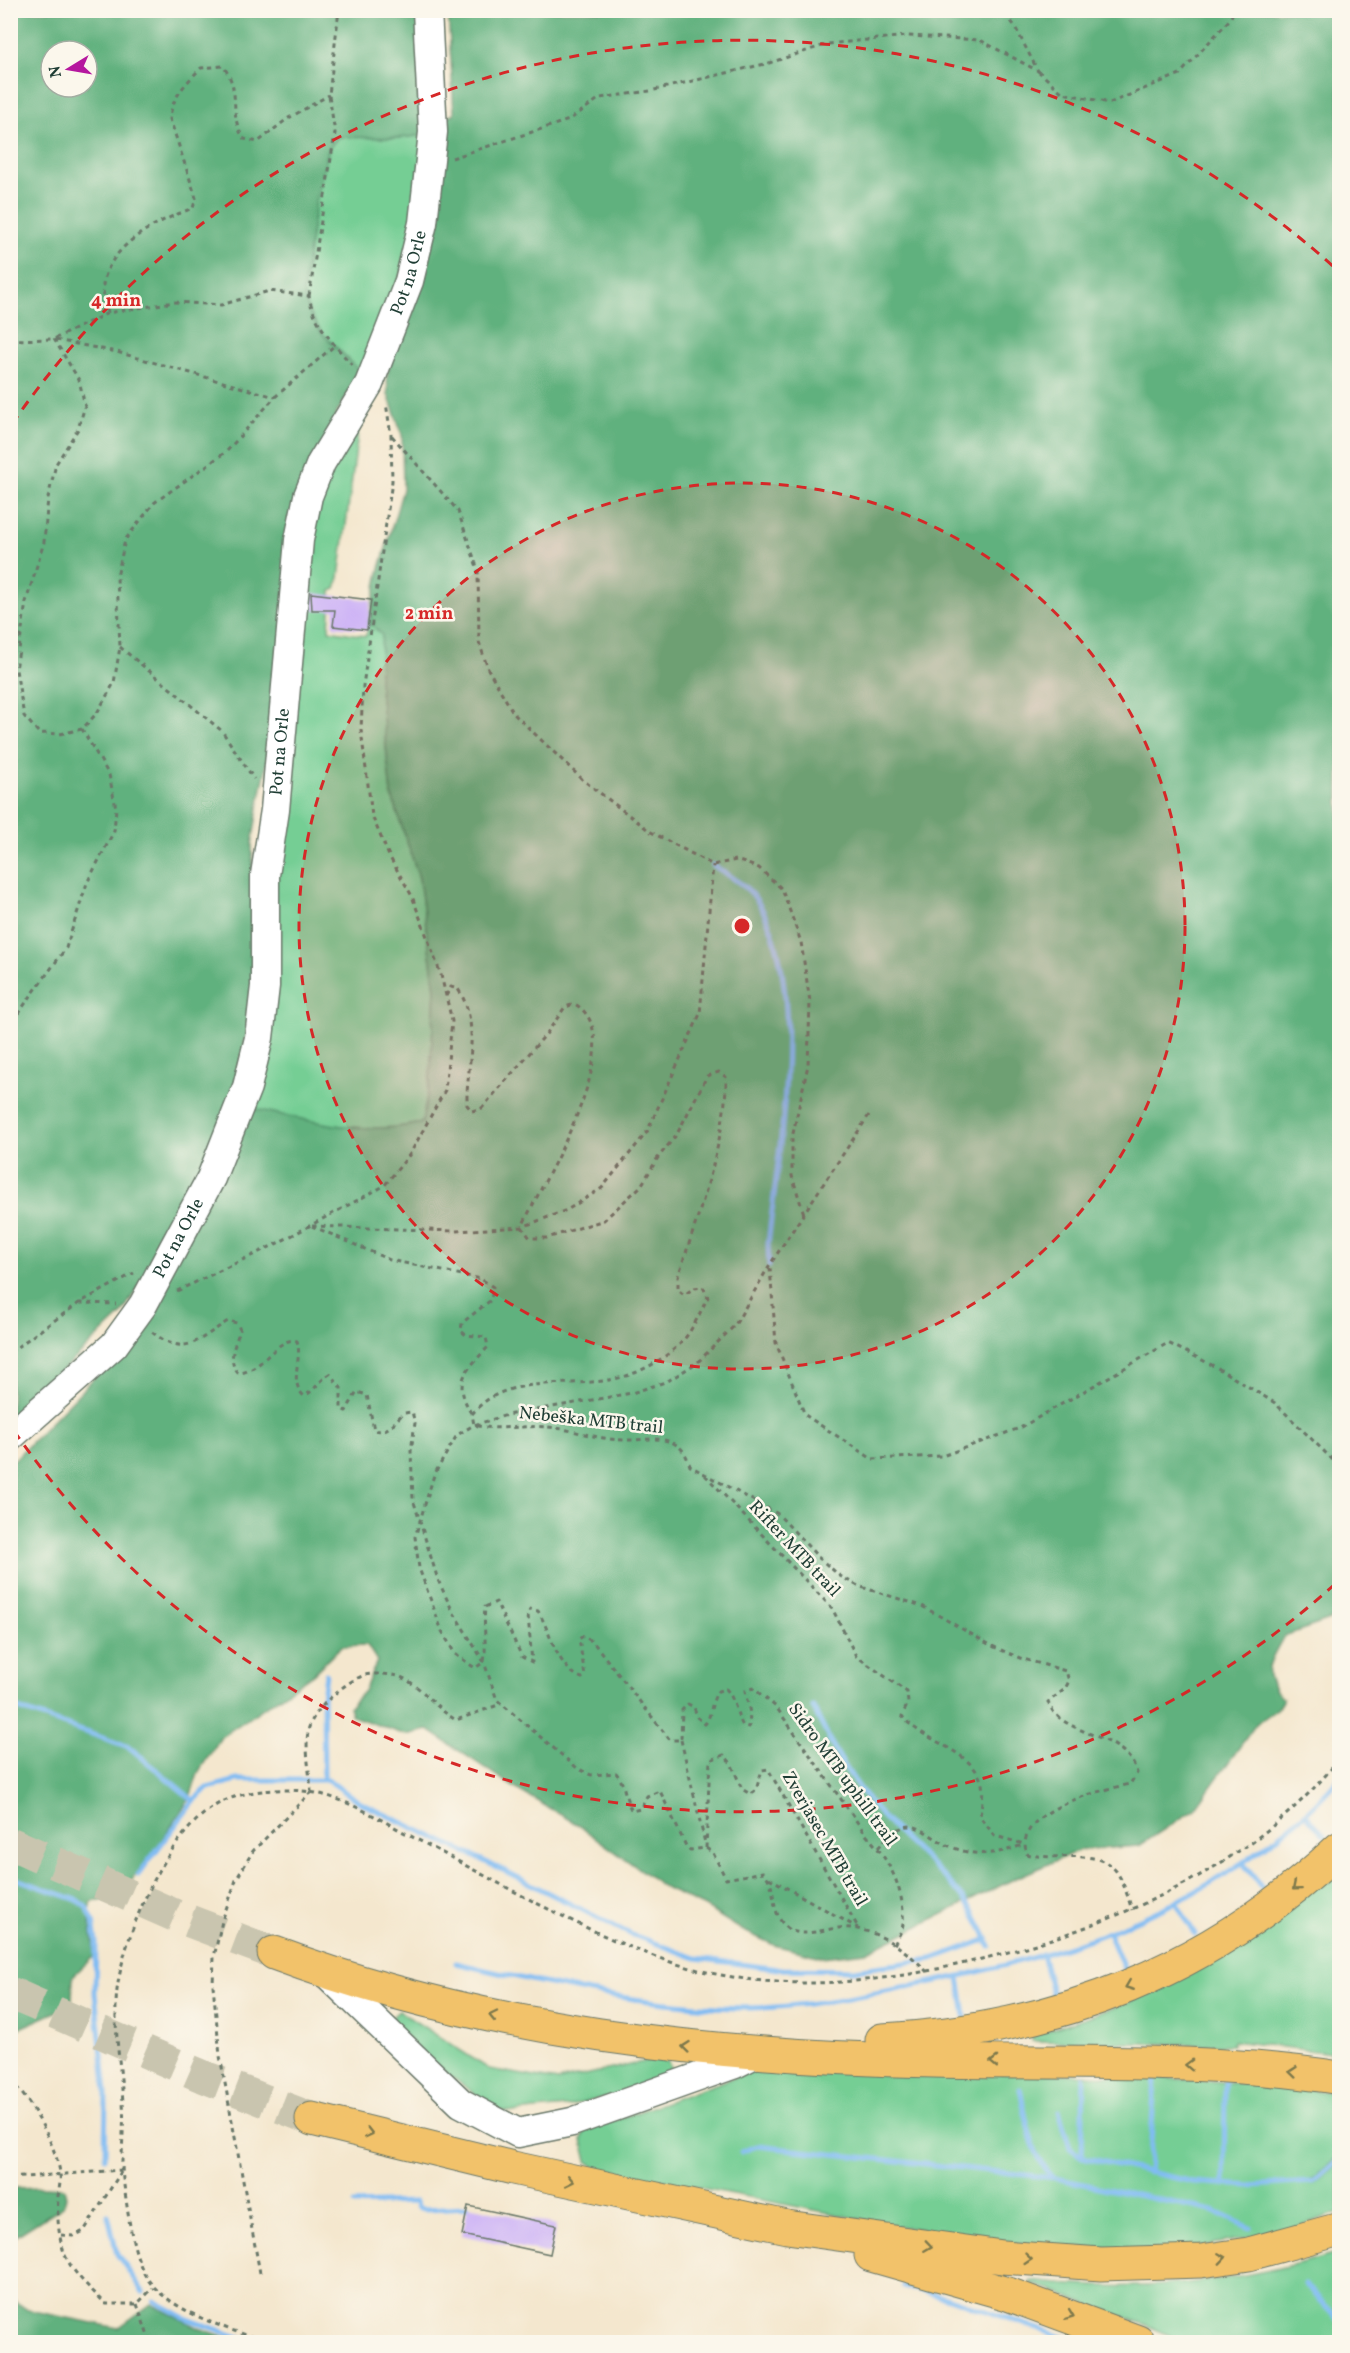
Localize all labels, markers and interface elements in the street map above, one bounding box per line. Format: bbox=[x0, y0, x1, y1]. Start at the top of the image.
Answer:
north arrow bbox=[39, 39, 99, 99]
text: N bbox=[44, 63, 68, 79]
street label: Pot na Orle bbox=[384, 228, 433, 319]
text: 4 min bbox=[91, 289, 141, 314]
text: 2 min bbox=[405, 602, 453, 627]
street label: Pot na Orle bbox=[264, 707, 296, 797]
centre of rings bbox=[732, 916, 752, 936]
street label: Pot na Orle bbox=[147, 1194, 210, 1283]
street label: Nebeška MTB trail bbox=[518, 1401, 664, 1441]
street label: Rifter MTB trail bbox=[743, 1495, 845, 1603]
street label: Sidro MTB uphill trail bbox=[781, 1698, 903, 1852]
street label: Zverjasec MTB trail bbox=[775, 1767, 873, 1911]
one-way arrow bbox=[1292, 1880, 1303, 1891]
one-way arrow bbox=[1124, 1979, 1135, 1991]
one-way arrow bbox=[489, 2010, 499, 2023]
one-way arrow bbox=[681, 2041, 690, 2053]
one-way arrow bbox=[989, 2056, 998, 2068]
one-way arrow bbox=[1184, 2058, 1193, 2071]
one-way arrow bbox=[1289, 2066, 1298, 2079]
one-way arrow bbox=[364, 2125, 374, 2138]
one-way arrow bbox=[565, 2174, 575, 2187]
one-way arrow bbox=[923, 2240, 933, 2252]
one-way arrow bbox=[1023, 2252, 1032, 2265]
one-way arrow bbox=[1217, 2253, 1227, 2265]
one-way arrow bbox=[1064, 2308, 1075, 2320]

